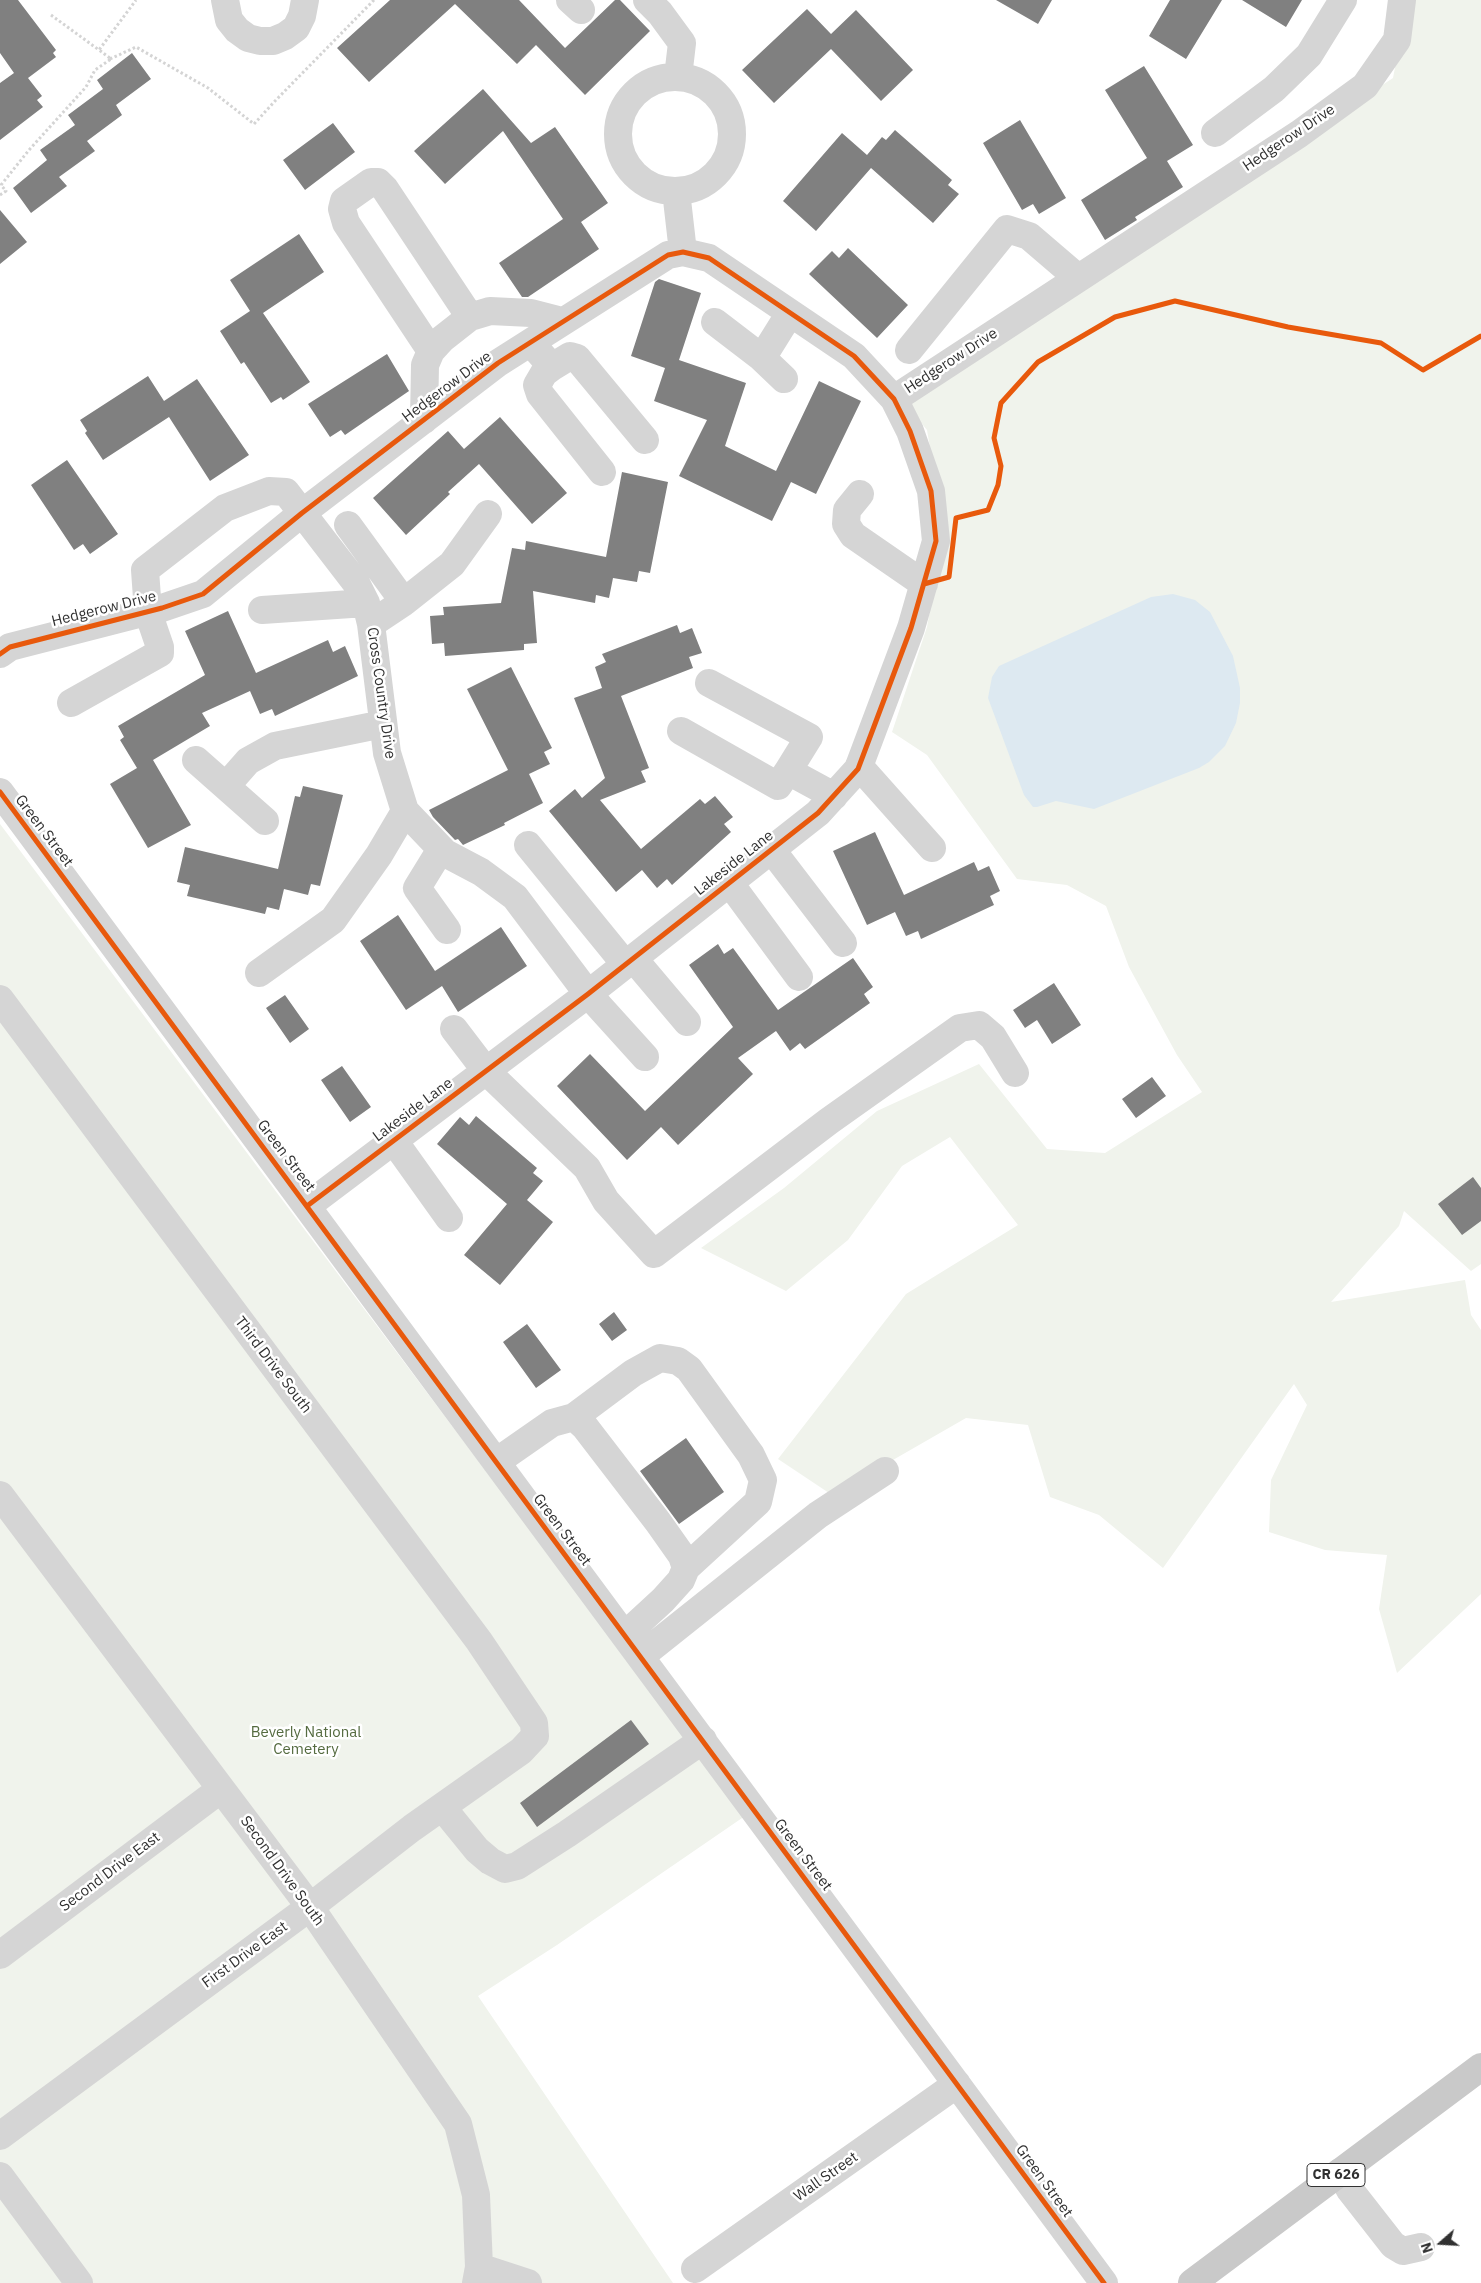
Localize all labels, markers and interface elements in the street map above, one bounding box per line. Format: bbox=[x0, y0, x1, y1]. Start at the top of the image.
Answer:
street label: Hedgerow Drive bbox=[1240, 101, 1338, 175]
street label: Hedgerow Drive bbox=[901, 324, 1001, 398]
street label: Hedgerow Drive bbox=[399, 348, 495, 426]
street label: Hedgerow Drive bbox=[50, 587, 158, 631]
street label: Cross Country Drive bbox=[363, 626, 399, 760]
street label: Green Street bbox=[11, 791, 77, 871]
street label: Lakeside Lane bbox=[691, 827, 777, 899]
street label: Lakeside Lane bbox=[370, 1074, 456, 1146]
street label: Green Street bbox=[253, 1116, 319, 1196]
street label: Third Drive South bbox=[231, 1313, 315, 1417]
street label: Green Street bbox=[529, 1490, 595, 1570]
park label: Beverly National Cemetery bbox=[251, 1724, 361, 1759]
street label: Second Drive South bbox=[236, 1813, 328, 1929]
street label: Green Street bbox=[770, 1815, 836, 1895]
street label: Second Drive East bbox=[56, 1828, 164, 1916]
street label: First Drive East bbox=[199, 1918, 291, 1992]
street label: Green Street bbox=[1012, 2141, 1076, 2221]
street label: Wall Street bbox=[791, 2148, 861, 2206]
road number: CR 626 bbox=[1307, 2164, 1365, 2186]
north arrow bbox=[1416, 2218, 1466, 2268]
text: N bbox=[1417, 2240, 1437, 2256]

